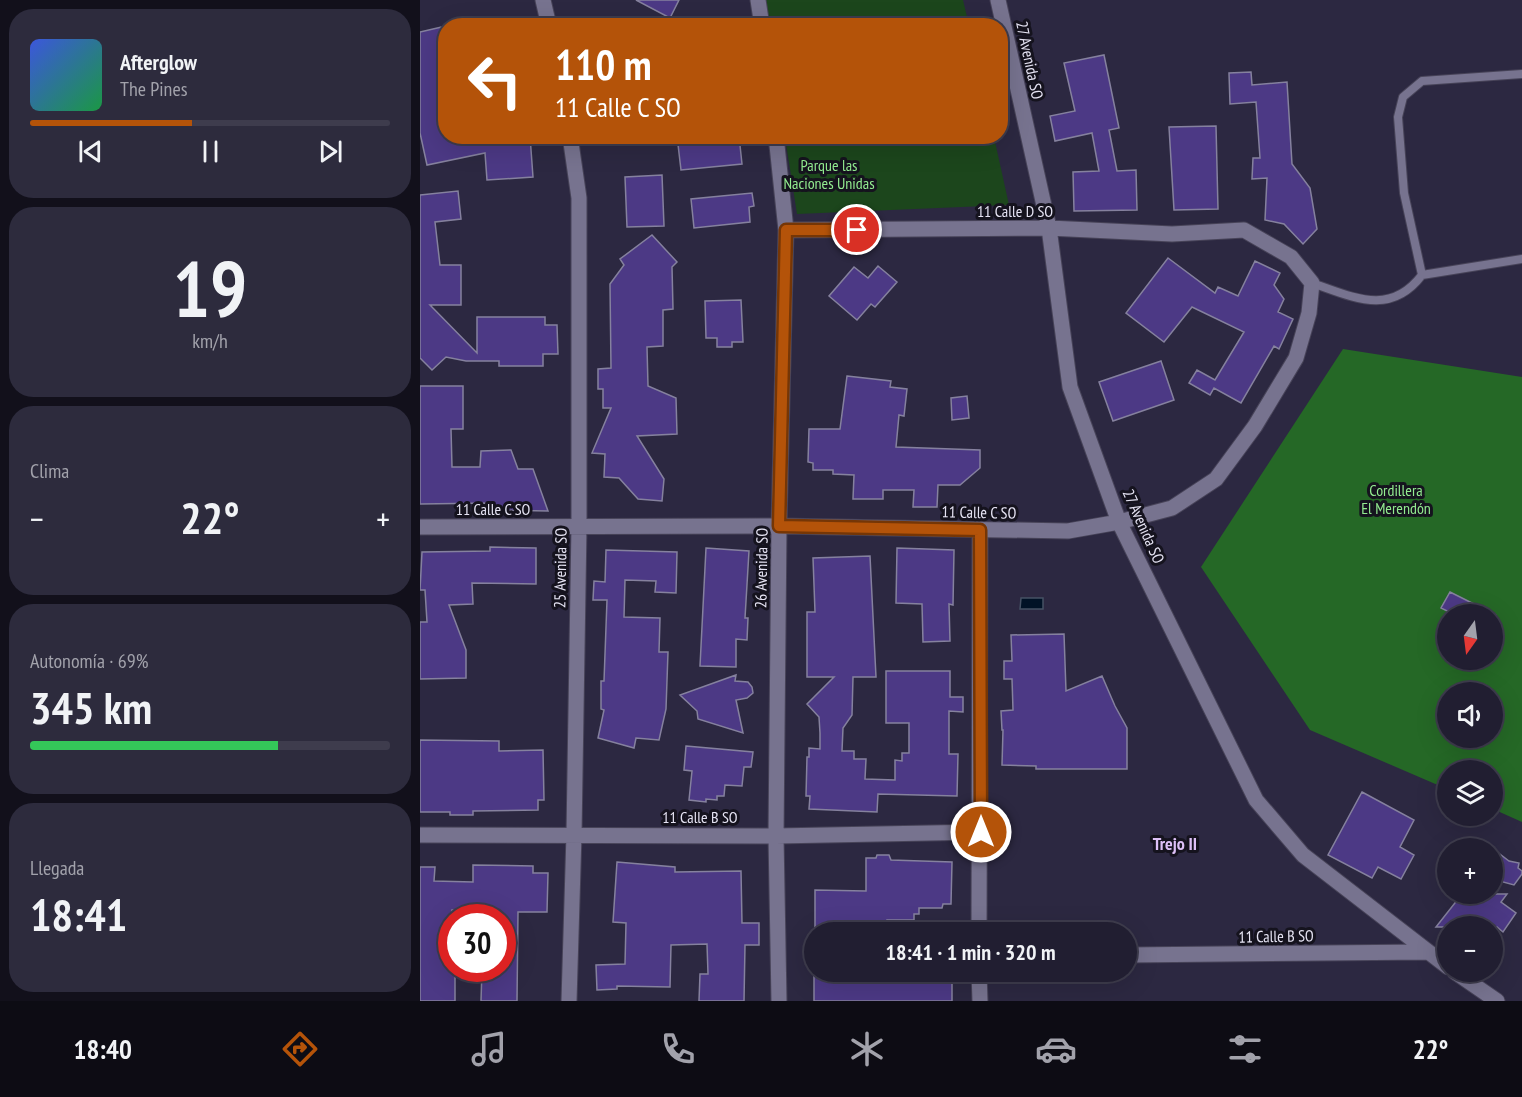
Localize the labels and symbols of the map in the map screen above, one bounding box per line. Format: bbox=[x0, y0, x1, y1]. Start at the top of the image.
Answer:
street label: 27 Avenida SO bbox=[1012, 19, 1048, 101]
park label: Parque las Naciones Unidas bbox=[783, 155, 875, 193]
street label: 11 Calle D SO bbox=[977, 201, 1053, 221]
pin bbox=[831, 204, 882, 255]
park label: Cordillera El Merendón bbox=[1361, 480, 1431, 518]
street label: 27 Avenida SO bbox=[1119, 486, 1169, 567]
street label: 11 Calle C SO bbox=[456, 499, 531, 519]
street label: 11 Calle C SO bbox=[942, 501, 1017, 523]
street label: 25 Avenida SO bbox=[549, 528, 571, 608]
street label: 26 Avenida SO bbox=[750, 528, 772, 608]
north arrow bbox=[1437, 604, 1503, 670]
position arrow bbox=[949, 800, 1013, 864]
street label: 11 Calle B SO bbox=[662, 807, 738, 827]
district label: Trejo II bbox=[1153, 832, 1197, 855]
speed limit sign: 30 bbox=[438, 904, 516, 982]
street label: 11 Calle B SO bbox=[1238, 925, 1314, 947]

